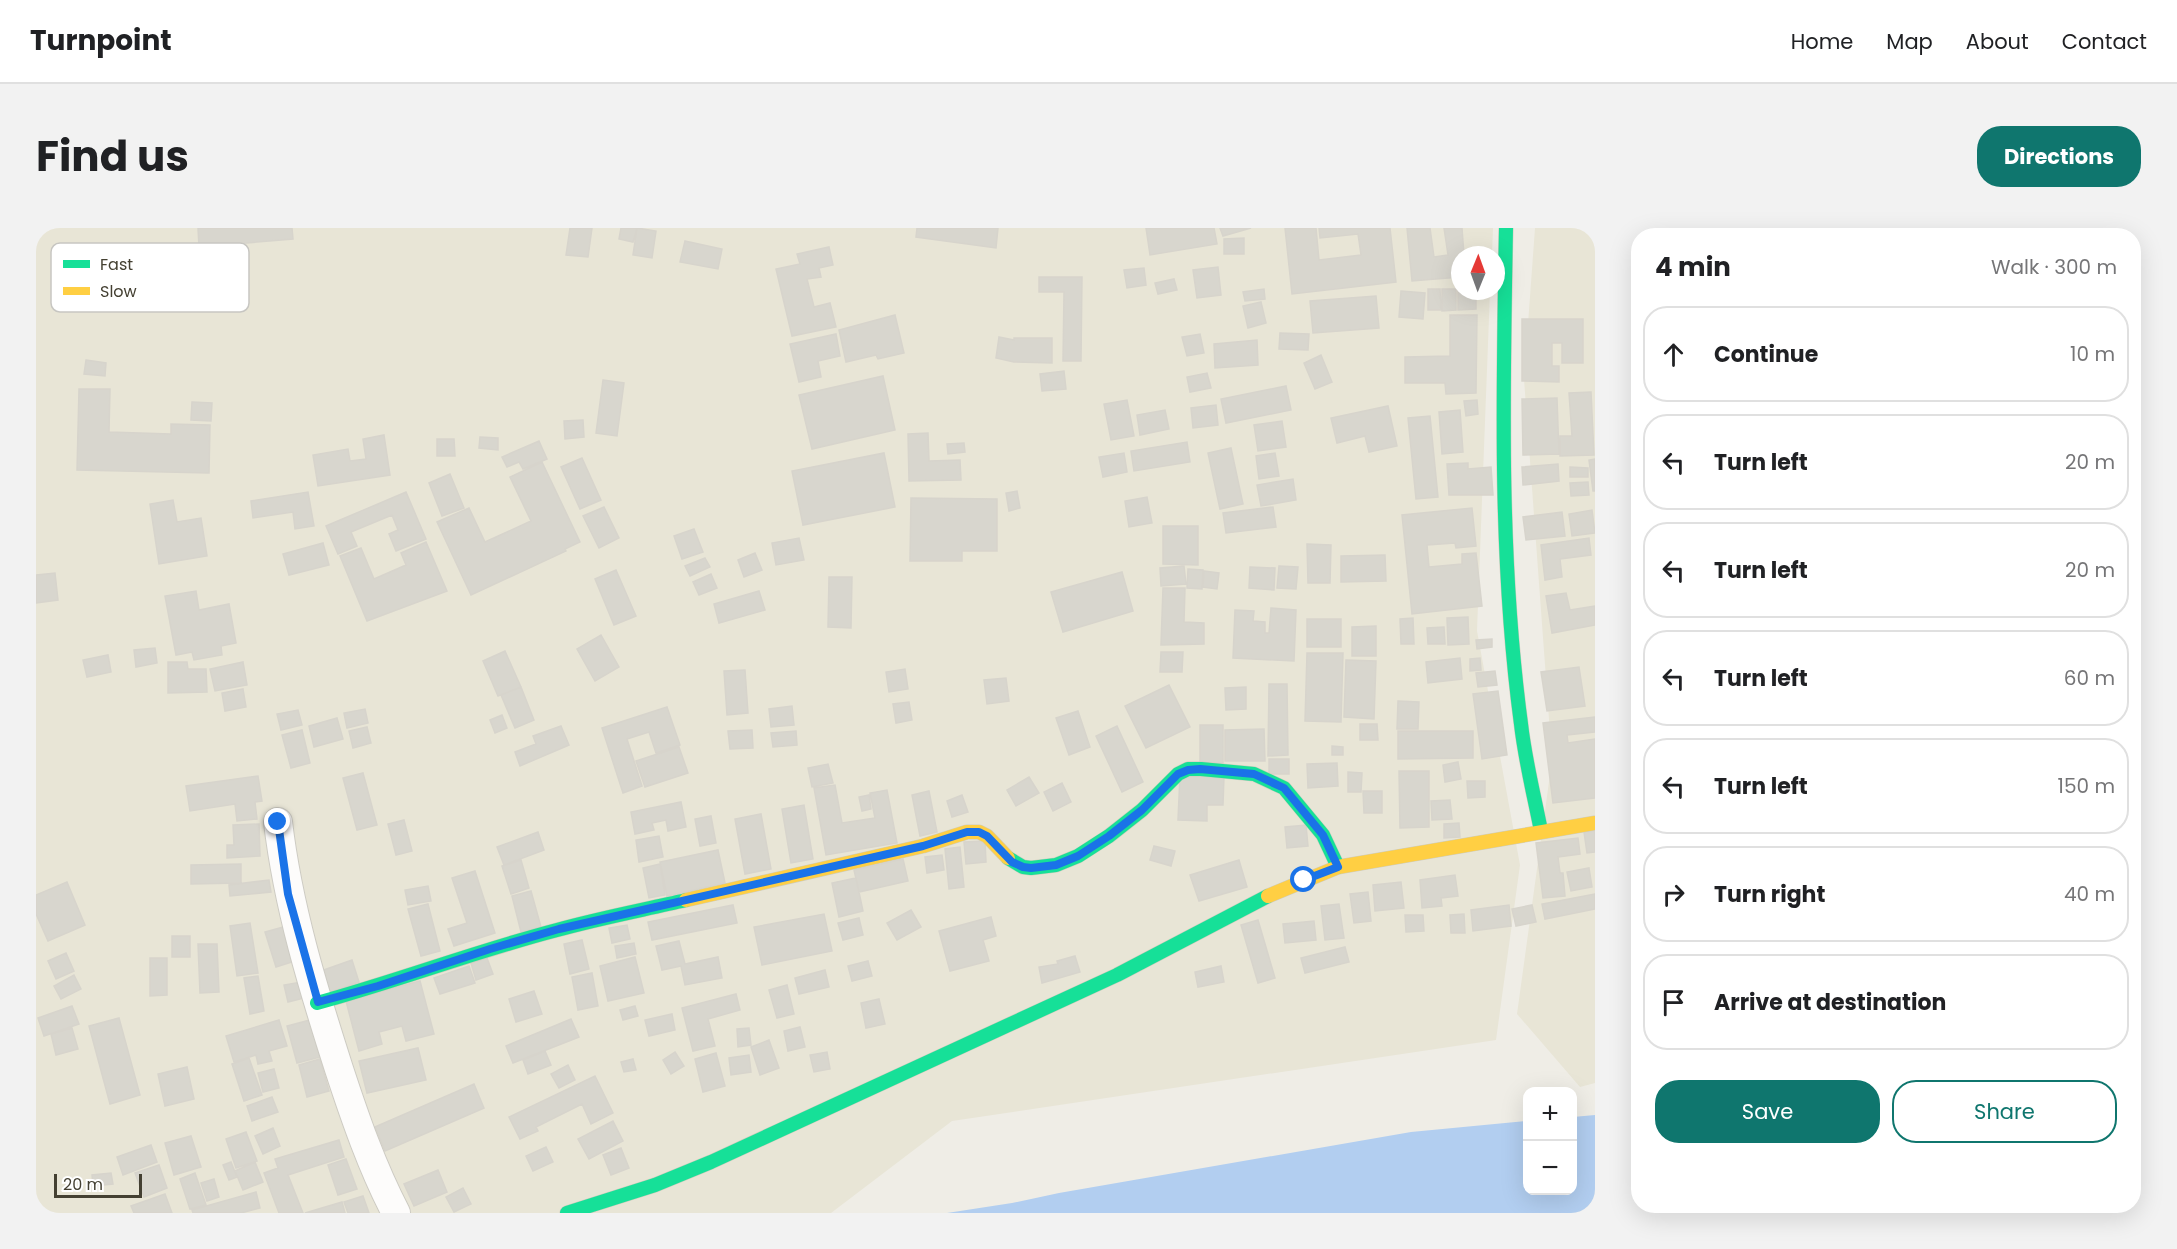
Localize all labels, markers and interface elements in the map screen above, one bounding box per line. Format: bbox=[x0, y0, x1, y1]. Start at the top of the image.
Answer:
text: Turnpoint bbox=[30, 21, 172, 60]
text: Home bbox=[1791, 27, 1853, 56]
text: Map bbox=[1886, 27, 1933, 56]
text: About bbox=[1966, 27, 2029, 56]
text: Contact bbox=[2062, 27, 2147, 56]
button: Directions bbox=[1977, 126, 2141, 187]
text: Find us bbox=[36, 127, 189, 186]
legend bbox=[51, 243, 249, 312]
north arrow bbox=[1451, 246, 1505, 300]
text: 4 min bbox=[1655, 249, 1731, 285]
text: Fast bbox=[100, 253, 133, 276]
text: Walk · 300 m bbox=[1991, 253, 2117, 281]
text: Slow bbox=[100, 280, 137, 303]
icon: ahead bbox=[1657, 338, 1690, 371]
text: Continue bbox=[1714, 339, 1818, 370]
text: 10 m bbox=[2070, 340, 2115, 368]
icon: left bbox=[1657, 446, 1690, 479]
text: Turn left bbox=[1714, 447, 1808, 478]
text: 20 m bbox=[2065, 448, 2115, 476]
icon: left bbox=[1657, 554, 1690, 587]
text: Turn left bbox=[1714, 555, 1808, 586]
text: 20 m bbox=[2065, 556, 2115, 584]
icon: left bbox=[1657, 662, 1690, 695]
text: Turn left bbox=[1714, 663, 1808, 694]
text: 60 m bbox=[2064, 664, 2115, 692]
icon: left bbox=[1657, 770, 1690, 803]
text: Turn left bbox=[1714, 771, 1808, 802]
text: 150 m bbox=[2058, 772, 2115, 800]
route end bbox=[264, 808, 290, 834]
route start bbox=[1290, 866, 1316, 892]
icon: right bbox=[1657, 878, 1690, 911]
text: Turn right bbox=[1714, 879, 1825, 910]
text: 40 m bbox=[2064, 880, 2115, 908]
icon: arrive bbox=[1657, 986, 1690, 1019]
text: Arrive at destination bbox=[1714, 987, 1946, 1018]
button: Save bbox=[1655, 1080, 1880, 1143]
button: Share bbox=[1892, 1080, 2117, 1143]
map controls bbox=[1523, 1087, 1577, 1195]
button: + bbox=[1523, 1087, 1577, 1141]
button: − bbox=[1523, 1141, 1577, 1195]
scale bar bbox=[54, 1171, 142, 1198]
text: 20 m bbox=[63, 1173, 103, 1196]

